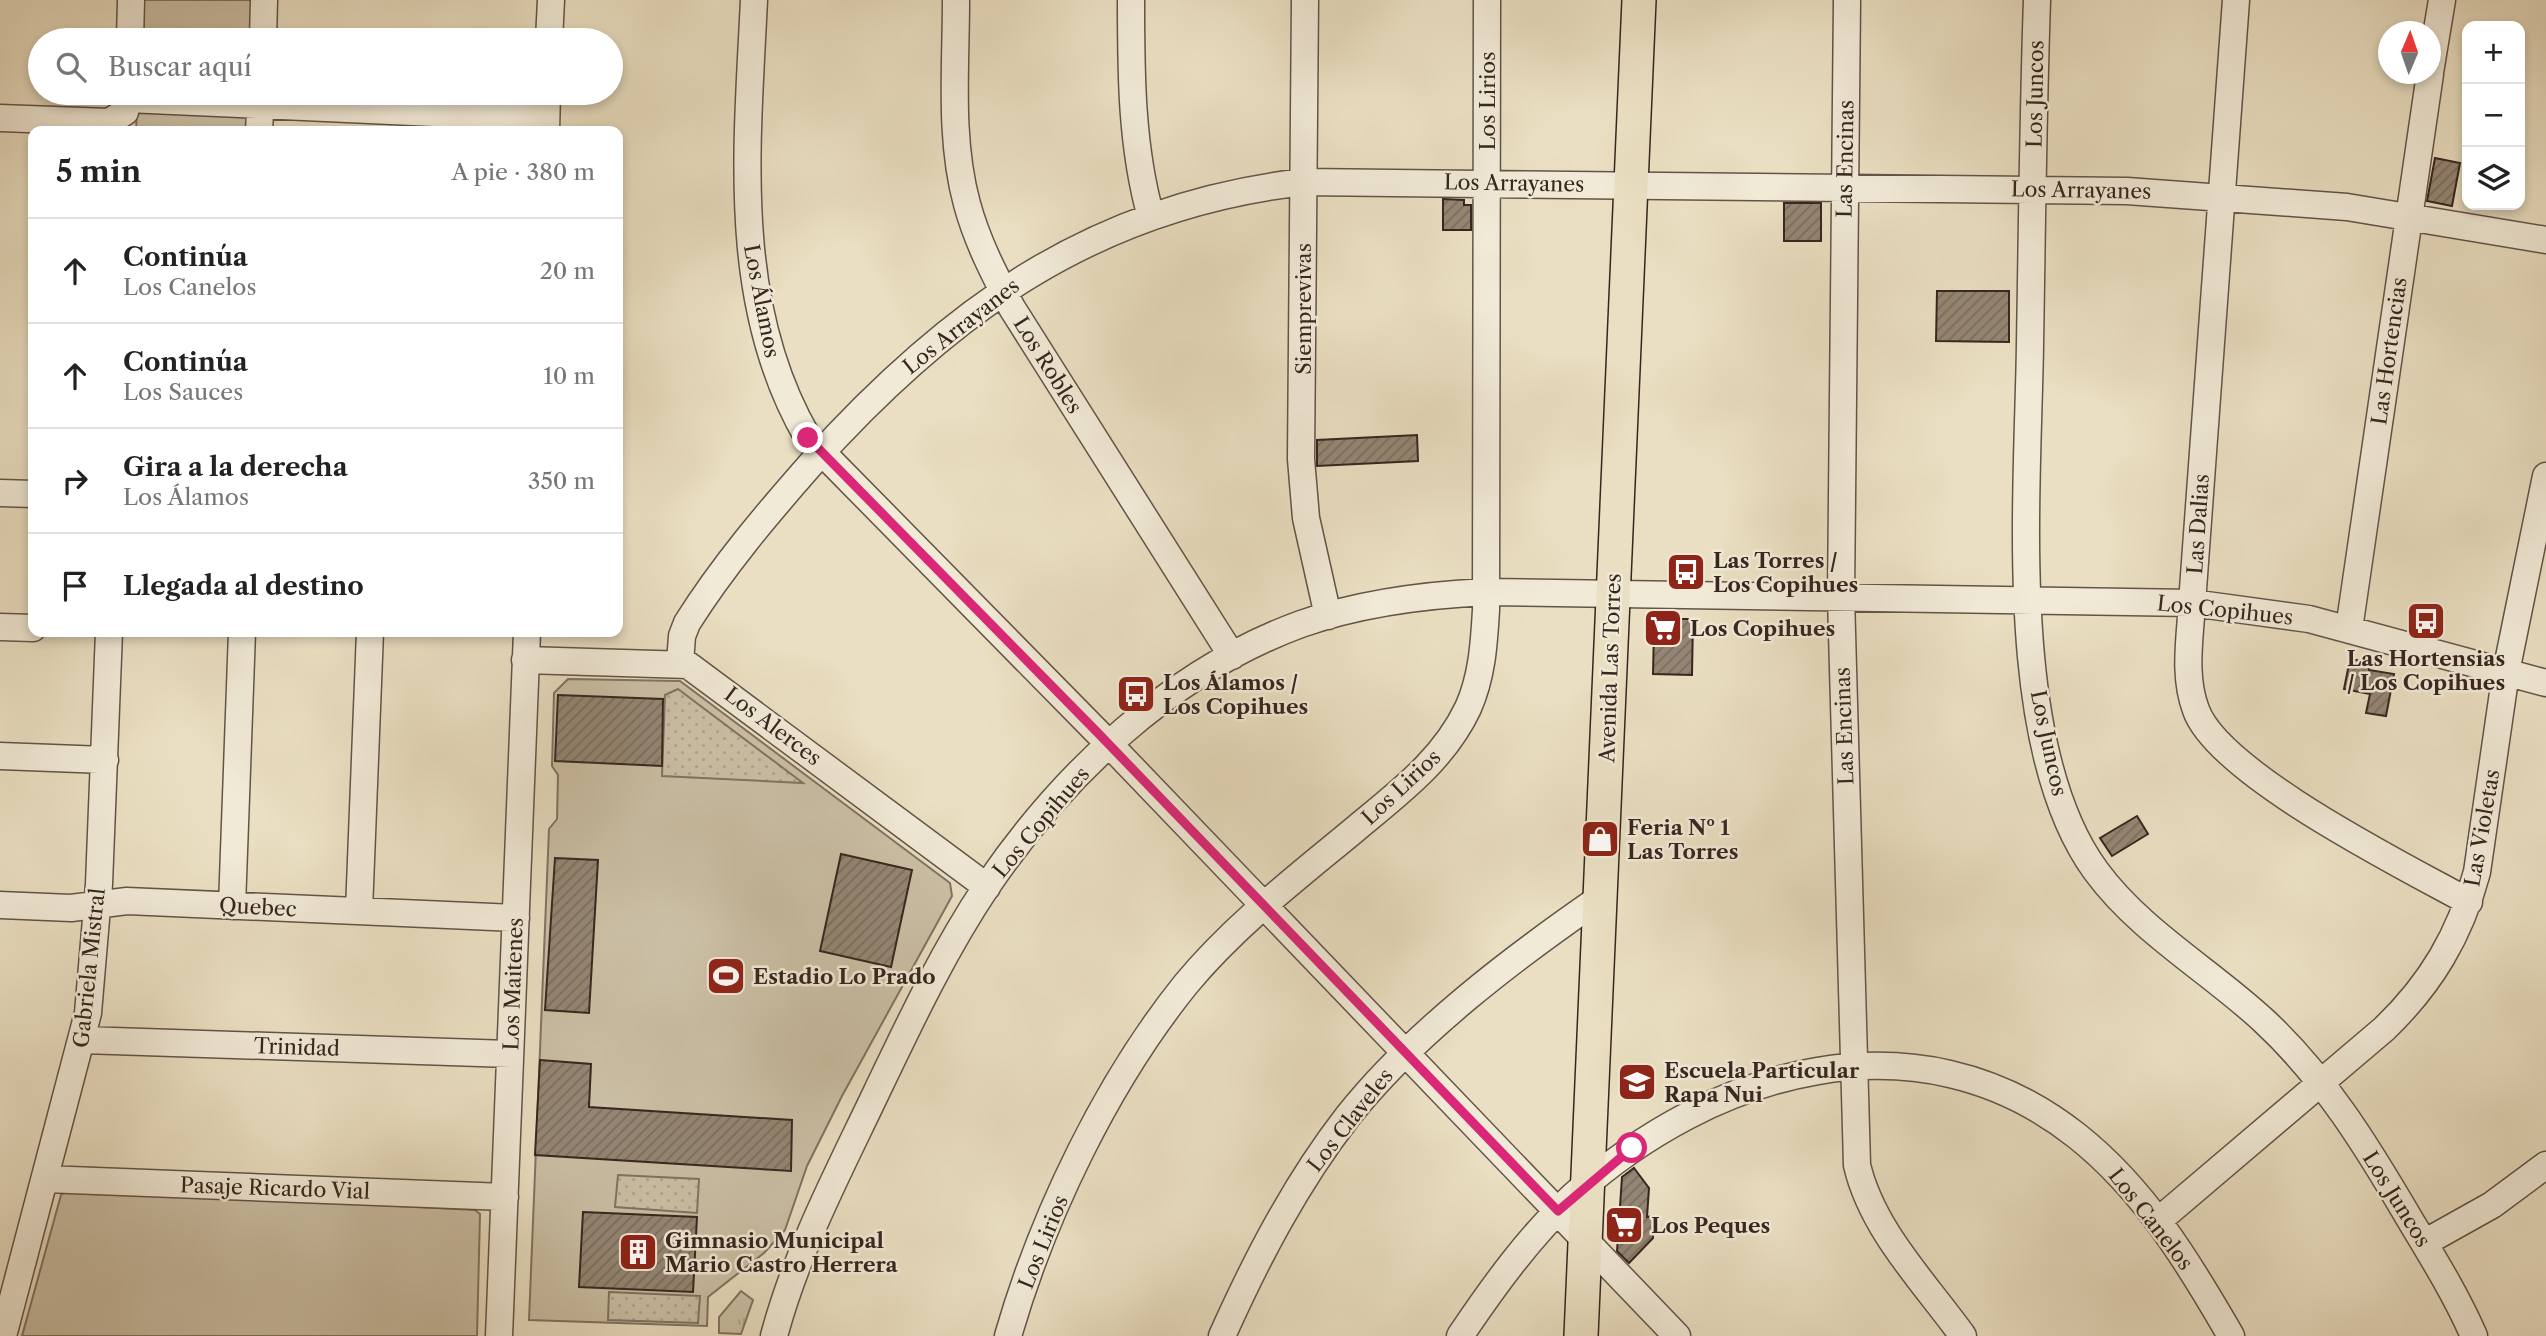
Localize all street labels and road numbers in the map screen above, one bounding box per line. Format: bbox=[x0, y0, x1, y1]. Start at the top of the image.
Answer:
street label: Los Juncos bbox=[2022, 40, 2048, 148]
street label: Los Lirios bbox=[1475, 52, 1500, 150]
street label: Las Encinas bbox=[1831, 100, 1859, 218]
street label: Los Arrayanes bbox=[1444, 169, 1584, 197]
street label: Los Arrayanes bbox=[2011, 176, 2151, 204]
street label: Los Álamos bbox=[739, 242, 785, 360]
street label: Siemprevivas bbox=[1291, 243, 1316, 375]
street label: Los Arrayanes bbox=[898, 273, 1024, 379]
street label: Las Hortencias bbox=[2366, 276, 2412, 426]
street label: Los Robles bbox=[1008, 312, 1088, 418]
street label: Las Dalias bbox=[2182, 473, 2214, 575]
street label: Avenida Las Torres bbox=[1594, 573, 1626, 764]
street label: Los Copihues bbox=[2156, 590, 2294, 630]
street label: Las Encinas bbox=[1829, 667, 1859, 785]
street label: Los Alerces bbox=[720, 682, 826, 770]
street label: Los Juncos bbox=[2026, 688, 2072, 798]
street label: Los Lirios bbox=[1356, 744, 1446, 830]
street label: Los Copihues bbox=[987, 762, 1095, 882]
street label: Las Violetas bbox=[2459, 767, 2505, 889]
street label: Gabriela Mistral bbox=[68, 887, 110, 1049]
street label: Quebec bbox=[219, 892, 297, 922]
street label: Los Maitenes bbox=[498, 917, 528, 1051]
street label: Trinidad bbox=[254, 1033, 341, 1061]
street label: Los Claveles bbox=[1302, 1063, 1398, 1177]
street label: Los Juncos bbox=[2358, 1147, 2436, 1251]
street label: Los Canelos bbox=[2104, 1163, 2198, 1275]
street label: Pasaje Ricardo Vial bbox=[180, 1172, 370, 1204]
street label: Los Lirios bbox=[1013, 1192, 1073, 1292]

